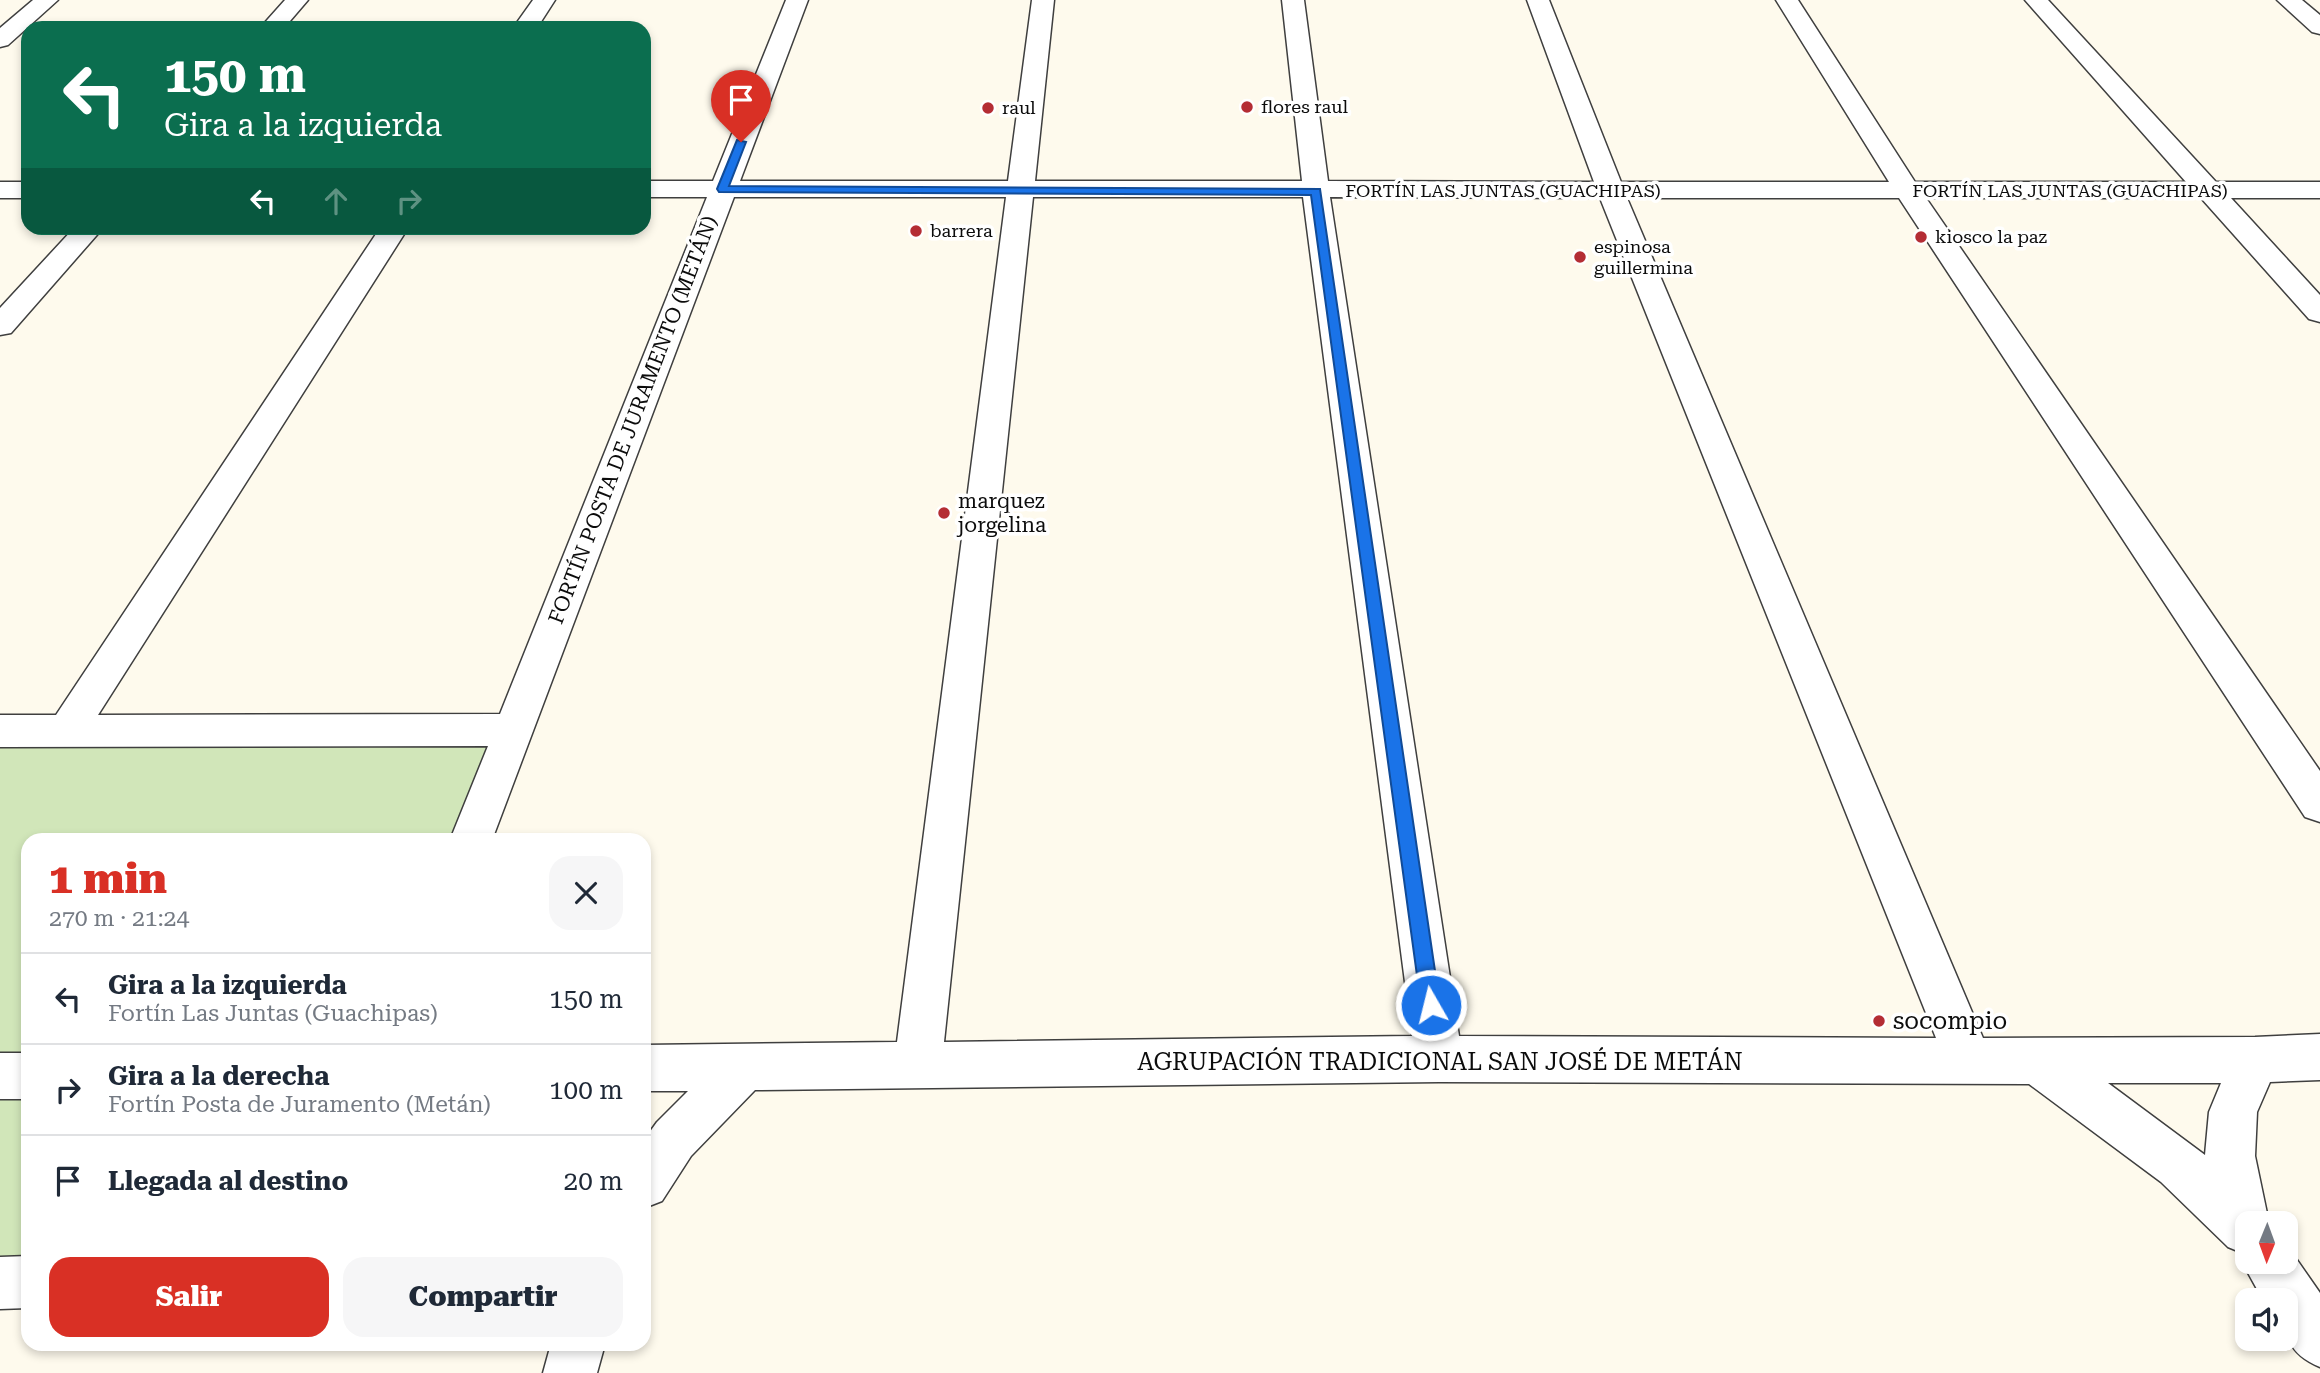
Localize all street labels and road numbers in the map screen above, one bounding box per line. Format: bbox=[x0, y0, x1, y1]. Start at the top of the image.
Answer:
street label: FORTÍN LAS JUNTAS (GUACHIPAS) bbox=[1345, 180, 1661, 201]
street label: FORTÍN LAS JUNTAS (GUACHIPAS) bbox=[1912, 180, 2228, 201]
street label: FORTÍN POSTA DE JURAMENTO (METÁN) bbox=[543, 212, 722, 627]
street label: AGRUPACIÓN TRADICIONAL SAN JOSÉ DE METÁN bbox=[1137, 1047, 1743, 1076]

